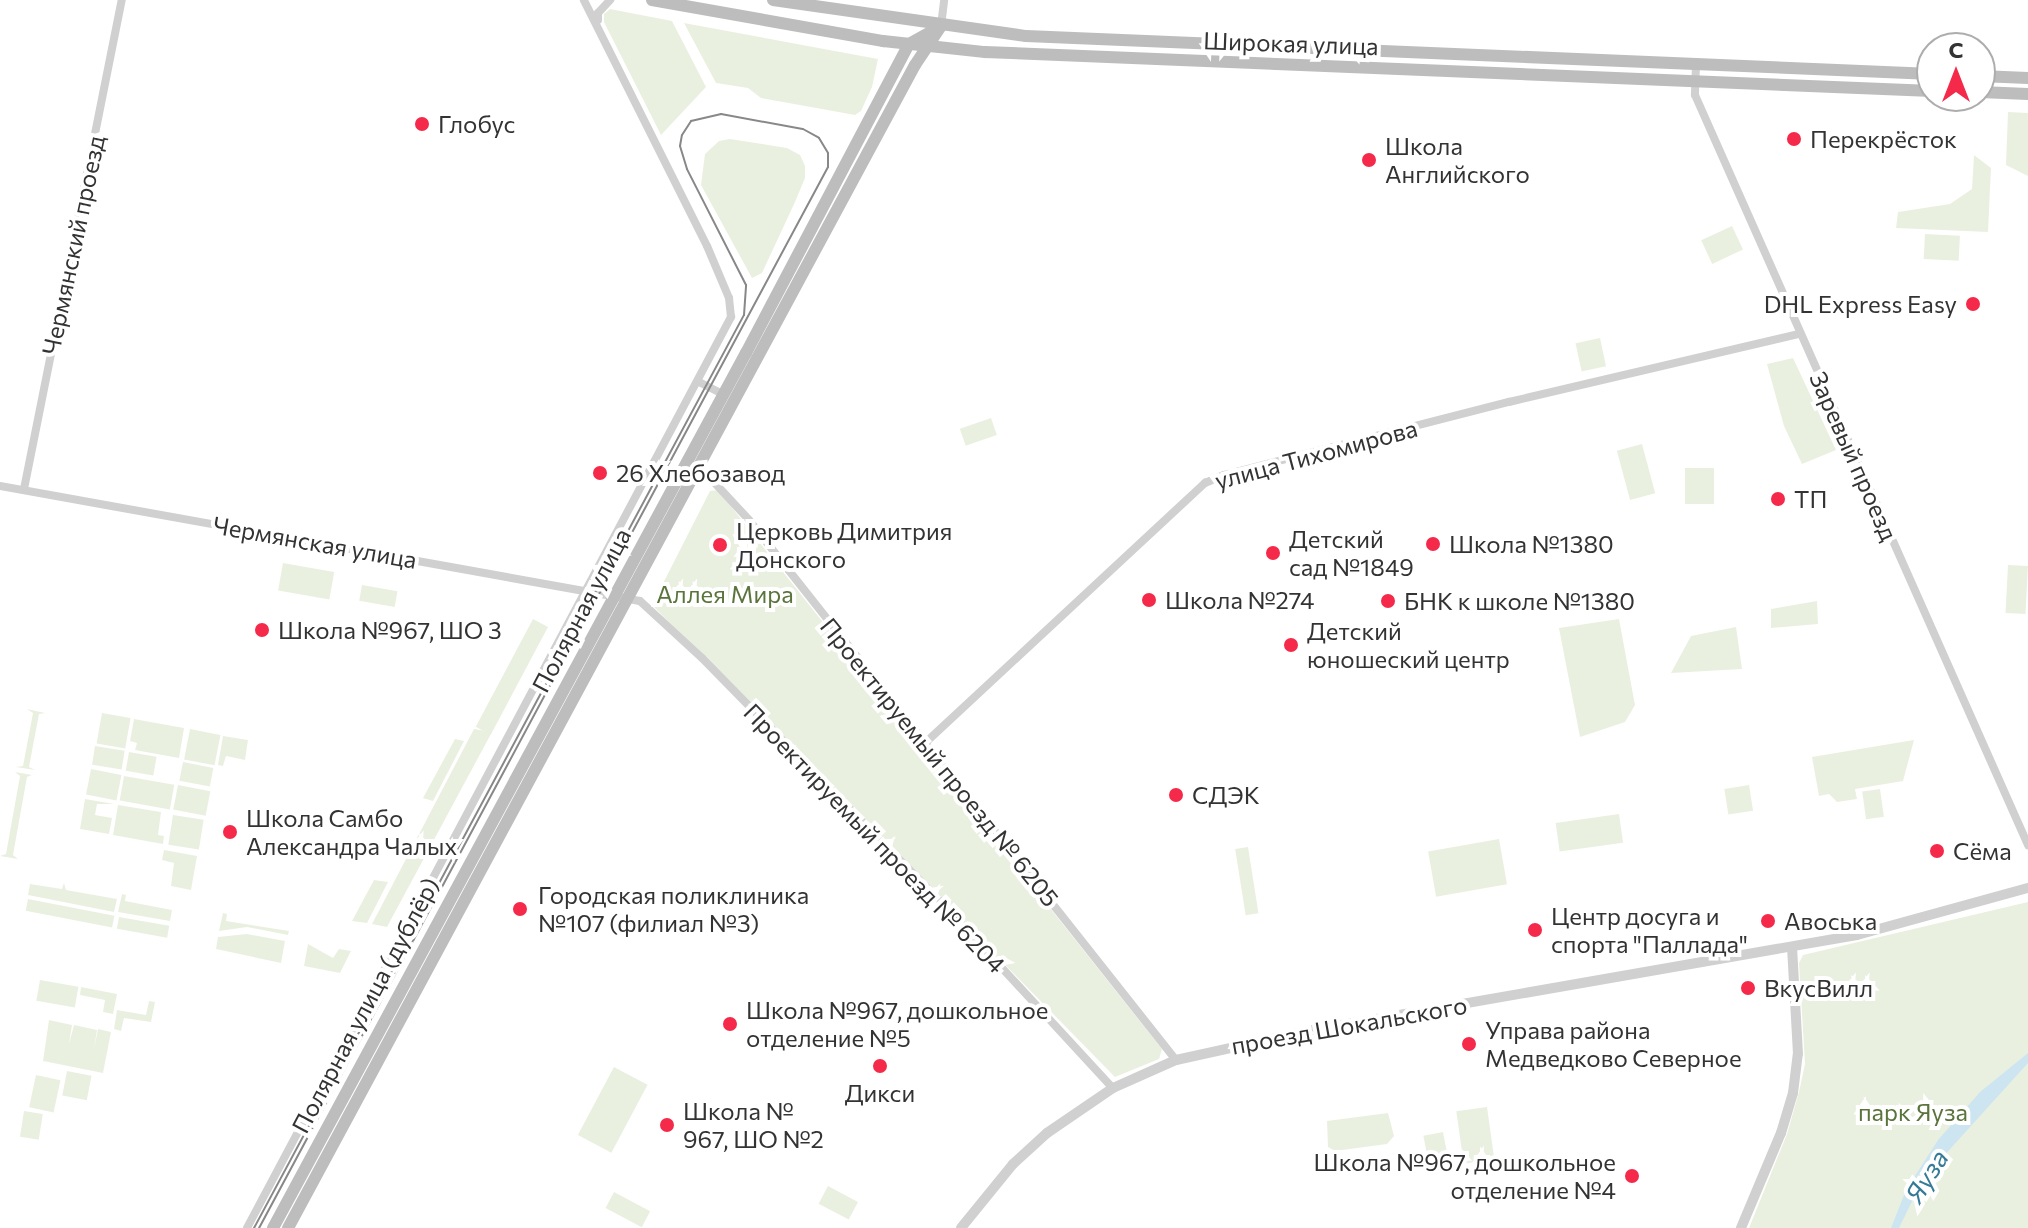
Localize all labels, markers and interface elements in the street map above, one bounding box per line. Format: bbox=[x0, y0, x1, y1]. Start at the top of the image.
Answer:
street label: Широкая улица bbox=[1203, 26, 1379, 60]
north arrow bbox=[1916, 32, 1996, 112]
text: С bbox=[1948, 36, 1964, 63]
place label: Глобус bbox=[438, 110, 515, 138]
marker: Глобус bbox=[413, 115, 431, 133]
place label: Перекрёсток bbox=[1810, 125, 1957, 153]
marker: Перекрёсток bbox=[1785, 130, 1803, 148]
place label: Школа Английского bbox=[1385, 132, 1530, 188]
street label: Чермянский проезд bbox=[36, 133, 110, 357]
marker: Школа Английского bbox=[1360, 151, 1378, 169]
place label: DHL Express Easy bbox=[1764, 290, 1957, 318]
marker: DHL Express Easy bbox=[1964, 295, 1982, 313]
street label: Заревый проезд bbox=[1804, 367, 1904, 545]
street label: улица Тихомирова bbox=[1212, 413, 1420, 495]
place label: 26 Хлебозавод bbox=[616, 459, 785, 487]
marker: 26 Хлебозавод bbox=[591, 464, 609, 482]
place label: ТП bbox=[1794, 485, 1827, 513]
marker: ТП bbox=[1769, 490, 1787, 508]
street label: Чермянская улица bbox=[211, 510, 419, 574]
place label: Церковь Димитрия Донского bbox=[736, 517, 952, 573]
street label: Полярная улица bbox=[526, 523, 636, 697]
place label: Детский сад №1849 bbox=[1289, 525, 1414, 581]
place label: Школа №1380 bbox=[1449, 530, 1614, 558]
marker: Школа №1380 bbox=[1424, 535, 1442, 553]
marker: Церковь Димитрия Донского bbox=[711, 536, 729, 554]
marker: Детский сад №1849 bbox=[1264, 544, 1282, 562]
park label: Аллея Мира bbox=[656, 580, 794, 608]
place label: Школа №274 bbox=[1165, 586, 1314, 614]
place label: БНК к школе №1380 bbox=[1404, 587, 1635, 615]
marker: Школа №274 bbox=[1140, 591, 1158, 609]
marker: БНК к школе №1380 bbox=[1379, 592, 1397, 610]
street label: Проектируемый проезд № 6205 bbox=[815, 612, 1065, 912]
place label: Школа №967, ШО 3 bbox=[278, 616, 503, 644]
place label: Детский юношеский центр bbox=[1307, 617, 1510, 673]
marker: Школа №967, ШО 3 bbox=[253, 621, 271, 639]
marker: Детский юношеский центр bbox=[1282, 636, 1300, 654]
street label: Проектируемый проезд № 6204 bbox=[738, 697, 1012, 979]
place label: СДЭК bbox=[1192, 781, 1260, 809]
marker: СДЭК bbox=[1167, 786, 1185, 804]
place label: Школа Самбо Александра Чалых bbox=[246, 804, 457, 860]
marker: Школа Самбо Александра Чалых bbox=[221, 823, 239, 841]
place label: Сёма bbox=[1953, 837, 2012, 865]
marker: Сёма bbox=[1928, 842, 1946, 860]
street label: Полярная улица (дублёр) bbox=[285, 872, 445, 1138]
place label: Городская поликлиника №107 (филиал №3) bbox=[538, 881, 809, 937]
marker: Городская поликлиника №107 (филиал №3) bbox=[509, 898, 531, 920]
place label: Центр досуга и спорта "Паллада" bbox=[1551, 902, 1748, 958]
place label: Авоська bbox=[1784, 907, 1877, 935]
marker: Авоська bbox=[1759, 912, 1777, 930]
marker: Центр досуга и спорта "Паллада" bbox=[1526, 921, 1544, 939]
place label: ВкусВилл bbox=[1764, 974, 1873, 1002]
marker: ВкусВилл bbox=[1739, 979, 1757, 997]
street label: проезд Шокальского bbox=[1229, 990, 1469, 1060]
place label: Школа №967, дошкольное отделение №5 bbox=[746, 996, 1050, 1052]
marker: Школа №967, дошкольное отделение №5 bbox=[721, 1015, 739, 1033]
place label: Управа района Медведково Северное bbox=[1485, 1016, 1742, 1072]
marker: Управа района Медведково Северное bbox=[1460, 1035, 1478, 1053]
marker: Дикси bbox=[871, 1057, 889, 1075]
place label: Дикси bbox=[845, 1079, 915, 1107]
place label: Школа № 967, ШО №2 bbox=[683, 1097, 824, 1153]
park label: парк Яуза bbox=[1858, 1098, 1968, 1126]
marker: Школа № 967, ШО №2 bbox=[658, 1116, 676, 1134]
water label: Яуза bbox=[1898, 1144, 1954, 1208]
place label: Школа №967, дошкольное отделение №4 bbox=[1312, 1148, 1616, 1204]
marker: Школа №967, дошкольное отделение №4 bbox=[1623, 1167, 1641, 1185]

